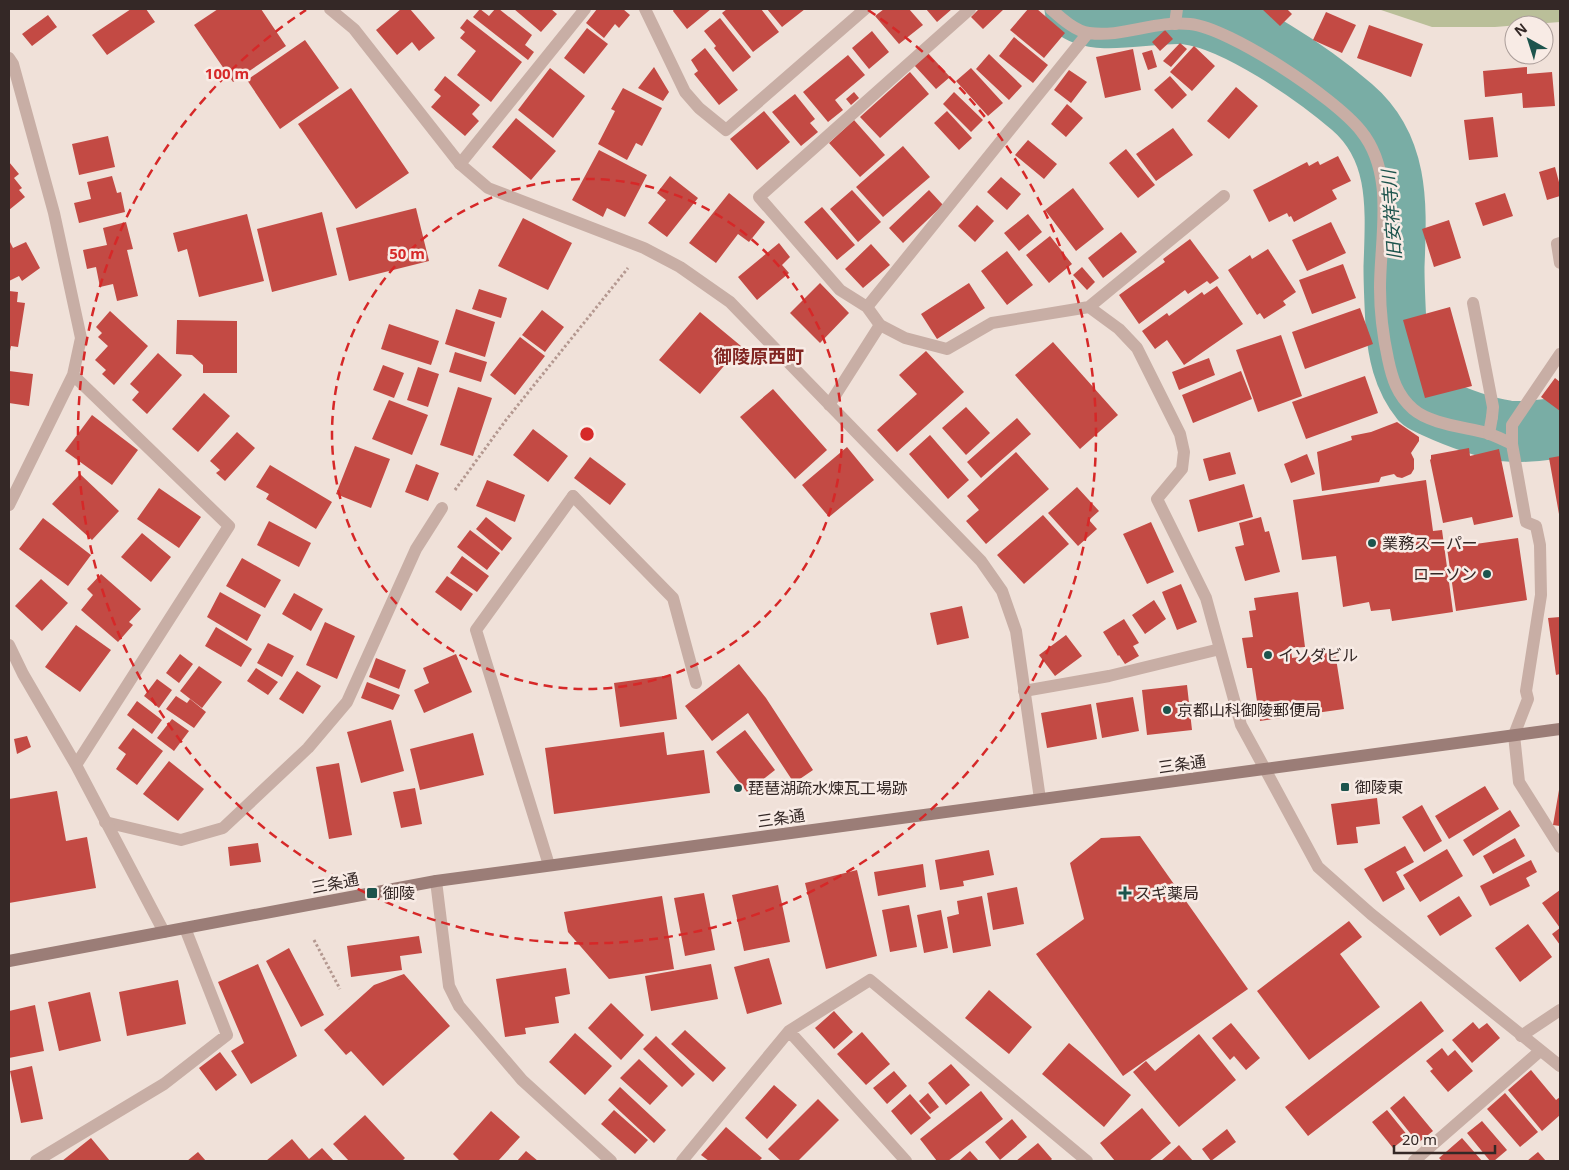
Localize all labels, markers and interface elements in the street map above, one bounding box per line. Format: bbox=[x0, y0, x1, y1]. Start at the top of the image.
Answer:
north arrow bbox=[1504, 15, 1554, 65]
text: N bbox=[1510, 19, 1531, 40]
text: 100 m bbox=[205, 63, 249, 83]
water label: 旧安祥寺川 bbox=[1376, 167, 1406, 261]
text: 50 m bbox=[389, 243, 425, 263]
district label: 御陵原西町 bbox=[713, 344, 804, 368]
centre of rings bbox=[578, 425, 596, 443]
place label: 業務スーパー bbox=[1382, 532, 1478, 554]
marker: 業務スーパー bbox=[1366, 537, 1378, 549]
place label: ローソン bbox=[1413, 563, 1477, 585]
marker: ローソン bbox=[1481, 568, 1493, 580]
place label: イソダビル bbox=[1278, 644, 1358, 666]
marker: イソダビル bbox=[1262, 649, 1274, 661]
place label: 京都山科御陵郵便局 bbox=[1177, 699, 1321, 721]
marker: 京都山科御陵郵便局 bbox=[1161, 704, 1173, 716]
street label: 三条通 bbox=[1157, 750, 1207, 778]
place label: 御陵東 bbox=[1355, 776, 1403, 798]
place label: 琵琶湖疏水煉瓦工場跡 bbox=[748, 777, 908, 799]
marker: 御陵東 bbox=[1339, 781, 1351, 793]
marker: 琵琶湖疏水煉瓦工場跡 bbox=[732, 782, 744, 794]
street label: 三条通 bbox=[756, 804, 806, 832]
street label: 三条通 bbox=[309, 868, 361, 898]
place label: 御陵 bbox=[383, 882, 415, 904]
place label: スギ薬局 bbox=[1135, 882, 1199, 904]
marker: 御陵 bbox=[365, 886, 379, 900]
marker: スギ薬局 bbox=[1119, 887, 1131, 899]
scale bar bbox=[1394, 1122, 1495, 1154]
text: 20 m bbox=[1402, 1129, 1437, 1149]

